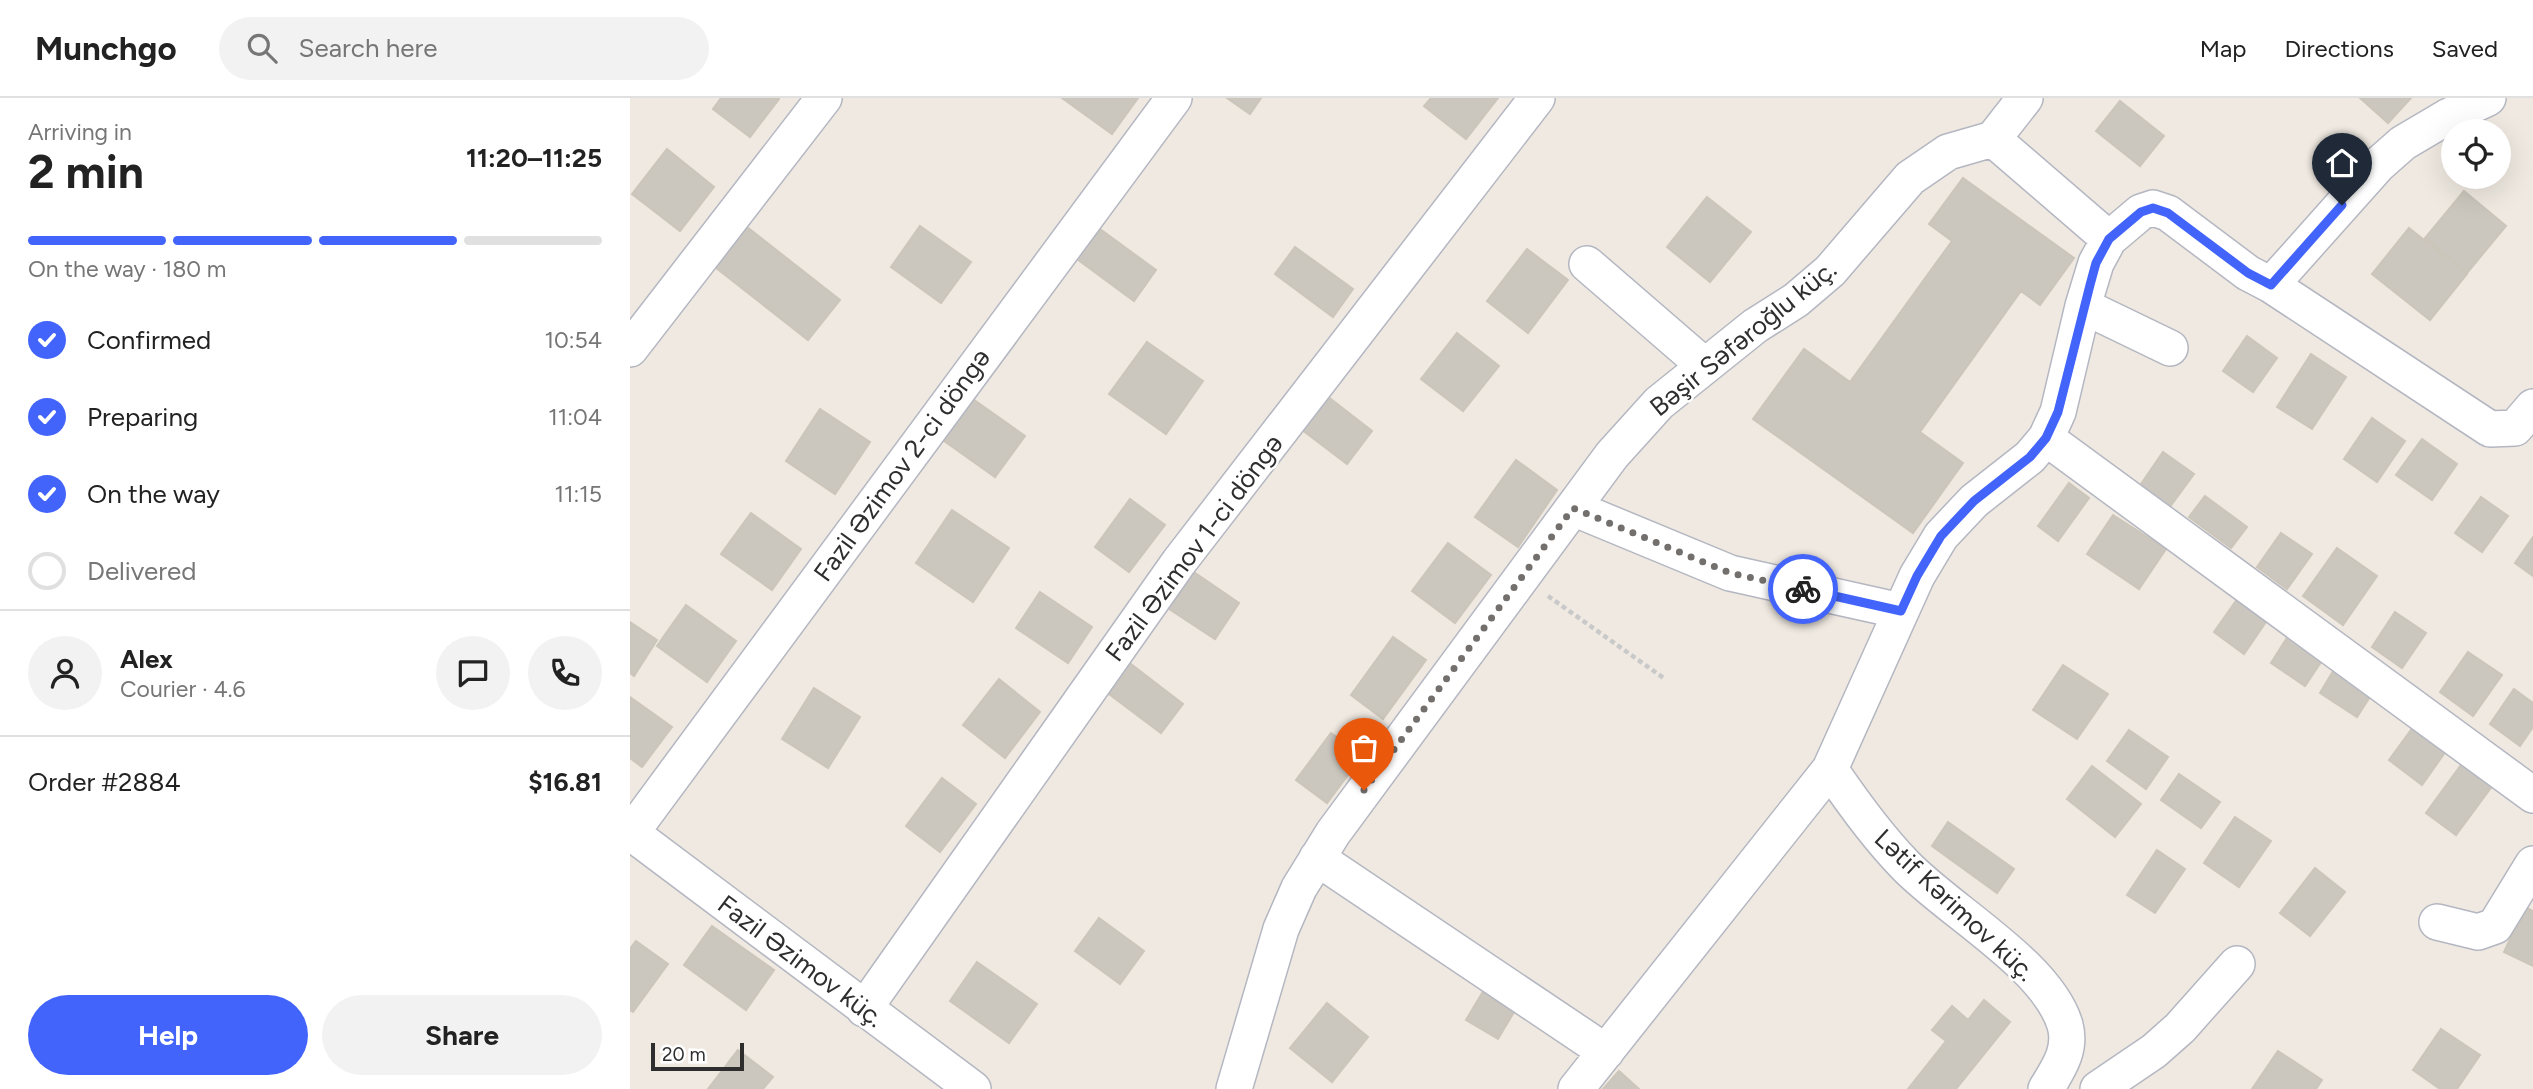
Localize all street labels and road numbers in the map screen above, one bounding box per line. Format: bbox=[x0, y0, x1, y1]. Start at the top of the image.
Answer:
street label: Bəşir Səfəroğlu küç. bbox=[1643, 253, 1843, 423]
street label: Fazil Əzimov 2-ci döngə bbox=[807, 342, 997, 588]
street label: Fazil Əzimov 1-ci döngə bbox=[1098, 428, 1290, 668]
street label: Lətif Kərimov küç. bbox=[1868, 822, 2042, 988]
street label: Fazil Əzimov küç. bbox=[712, 888, 890, 1034]

